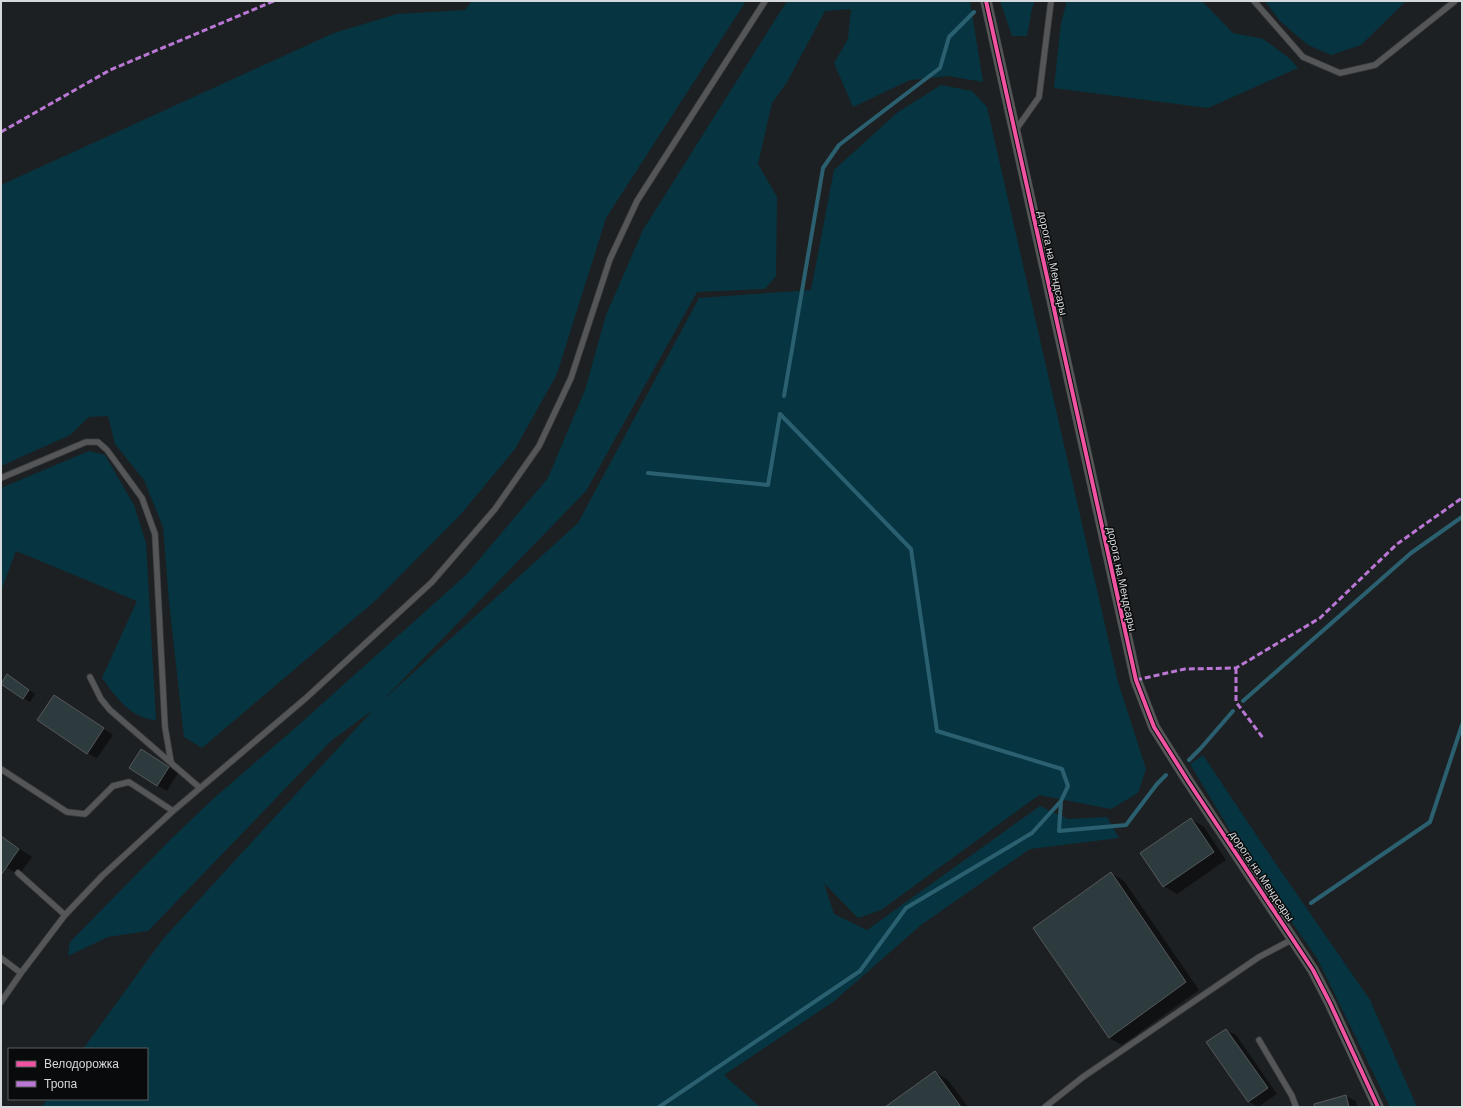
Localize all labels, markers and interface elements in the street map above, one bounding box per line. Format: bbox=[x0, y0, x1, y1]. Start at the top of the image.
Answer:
street label: дорога на Мендсары bbox=[1036, 210, 1070, 316]
street label: дорога на Мендсары bbox=[1105, 526, 1139, 632]
street label: дорога на Мендсары bbox=[1227, 828, 1297, 924]
legend bbox=[8, 1048, 148, 1100]
text: Велодорожка bbox=[44, 1057, 119, 1071]
text: Тропа bbox=[44, 1077, 78, 1091]

